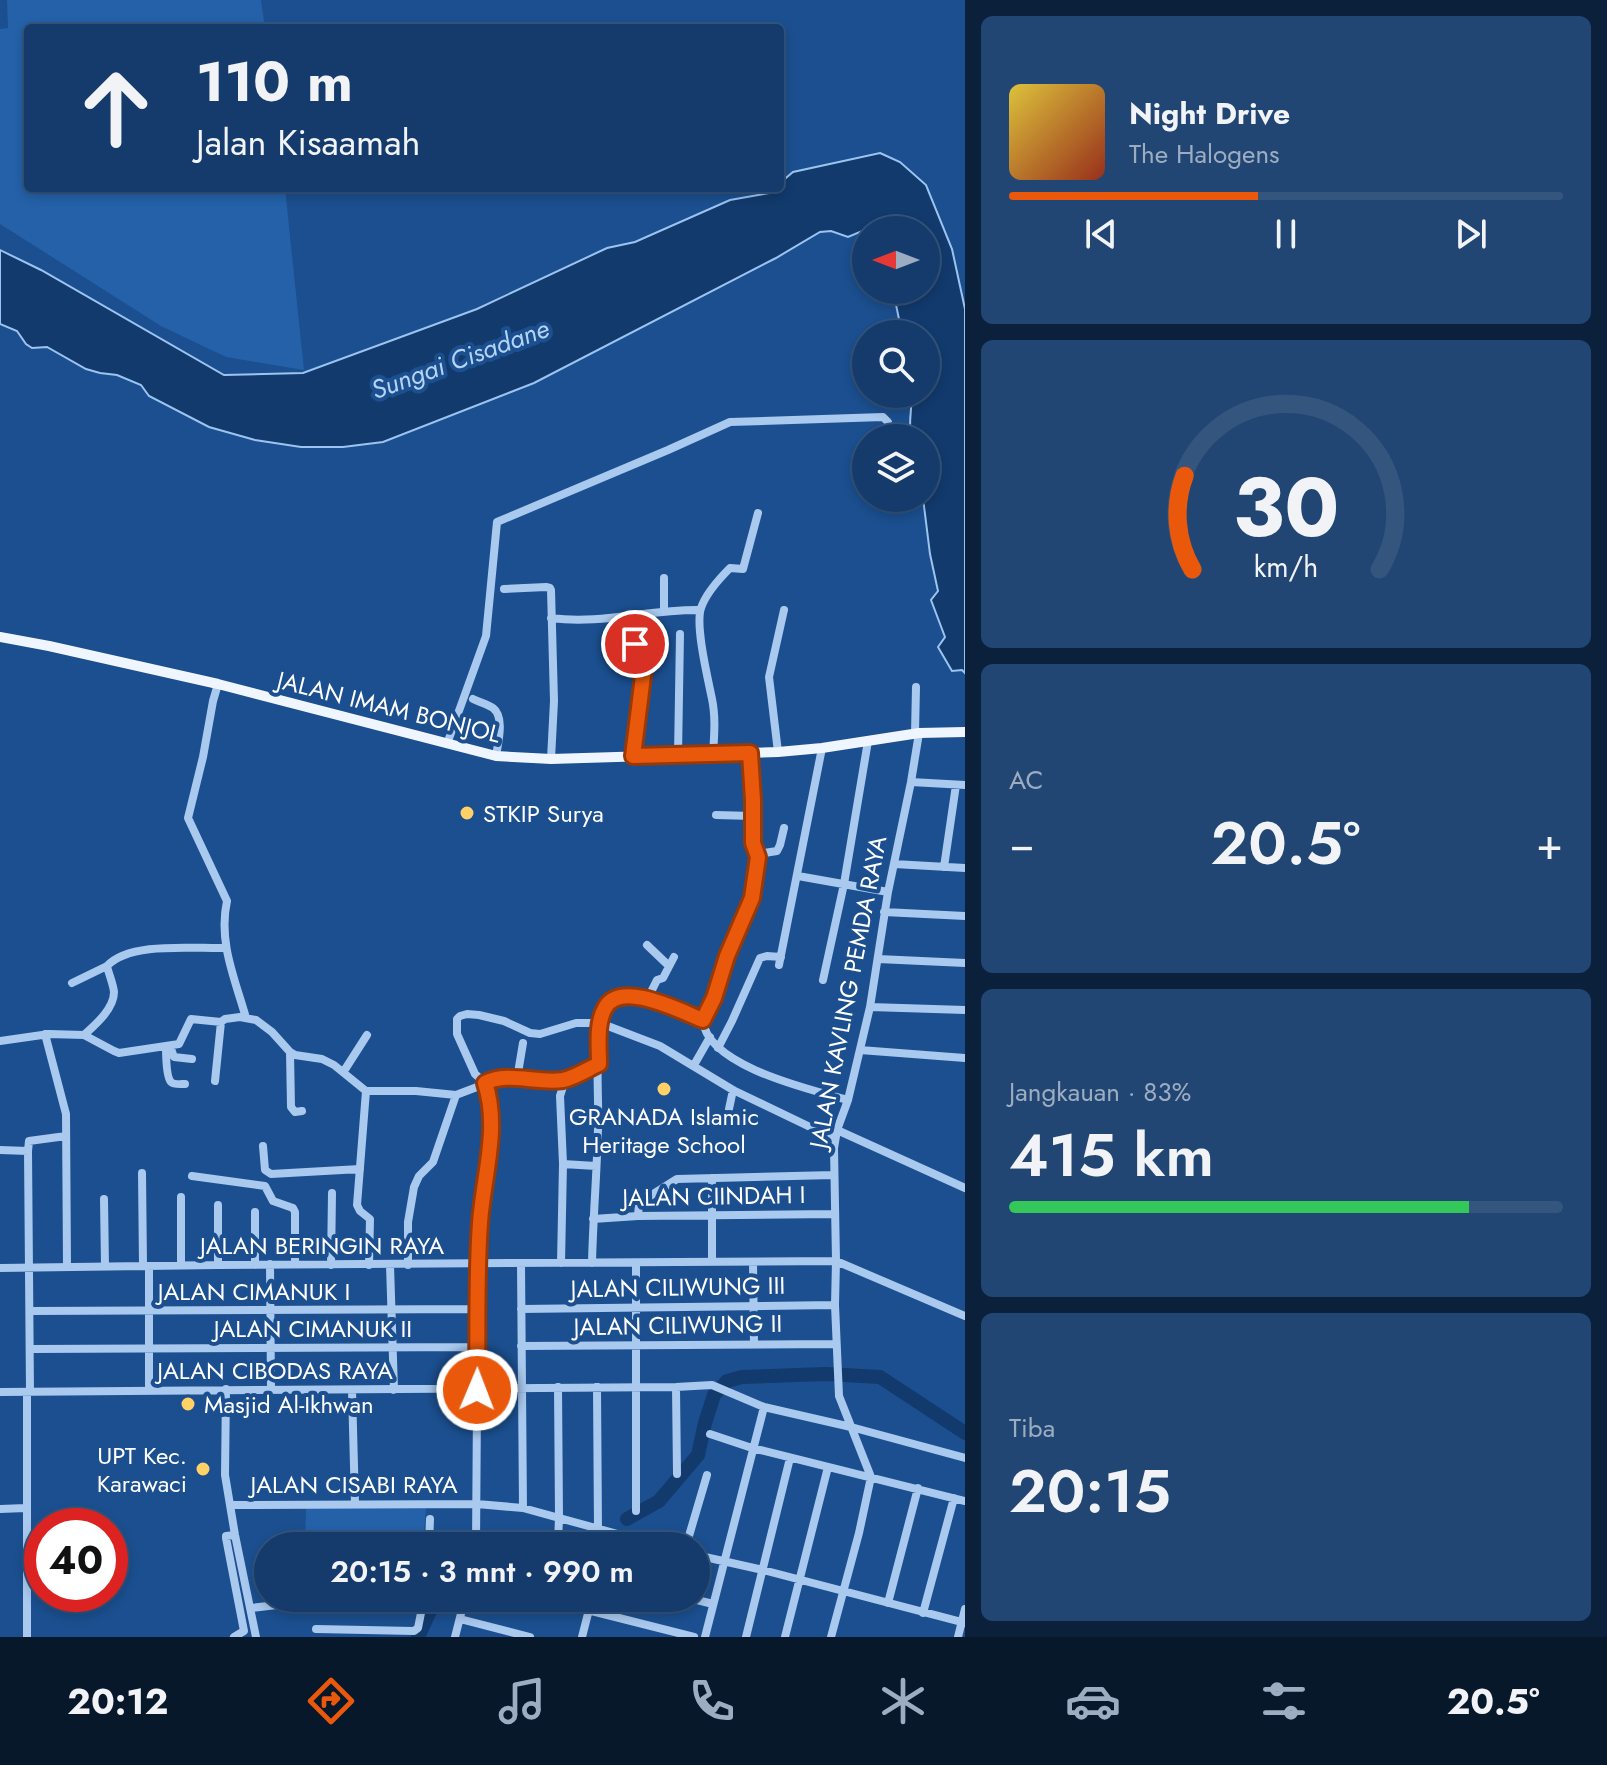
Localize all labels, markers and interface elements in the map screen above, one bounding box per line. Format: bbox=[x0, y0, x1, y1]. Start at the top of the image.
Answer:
text: 110 m bbox=[196, 41, 353, 122]
icon: ahead bbox=[64, 56, 168, 160]
text: Night Drive bbox=[1129, 92, 1290, 135]
text: Jalan Kisaamah bbox=[196, 116, 420, 168]
text: The Halogens bbox=[1129, 135, 1280, 173]
icon: previous bbox=[1079, 212, 1123, 256]
icon: pause bbox=[1264, 212, 1308, 256]
icon: next bbox=[1449, 212, 1493, 256]
north arrow bbox=[852, 216, 940, 304]
map controls bbox=[852, 216, 940, 512]
water label: Sungai Cisadane bbox=[366, 309, 554, 409]
button: search bbox=[852, 320, 940, 408]
button: layers bbox=[852, 424, 940, 512]
text: 30 bbox=[1233, 447, 1339, 567]
text: km/h bbox=[1254, 546, 1318, 588]
pin bbox=[601, 610, 669, 678]
icon: arrive bbox=[613, 622, 657, 666]
street label: JALAN IMAM BONJOL bbox=[271, 662, 505, 752]
text: AC bbox=[1009, 761, 1043, 799]
place label: STKIP Surya bbox=[483, 796, 604, 831]
text: 20.5° bbox=[1211, 800, 1360, 887]
marker: STKIP Surya bbox=[458, 804, 476, 822]
text: − bbox=[1009, 812, 1035, 876]
text: + bbox=[1536, 812, 1563, 876]
street label: JALAN KAVLING PEMDA RAYA bbox=[800, 833, 896, 1154]
text: Jangkauan · 83% bbox=[1009, 1073, 1191, 1111]
marker: GRANADA Islamic Heritage School bbox=[655, 1080, 673, 1098]
place label: GRANADA Islamic Heritage School bbox=[569, 1099, 759, 1162]
text: 415 km bbox=[1009, 1112, 1214, 1199]
street label: JALAN CIINDAH I bbox=[619, 1177, 806, 1215]
street label: JALAN BERINGIN RAYA bbox=[197, 1228, 444, 1263]
street label: JALAN CILIWUNG III bbox=[567, 1268, 786, 1306]
street label: JALAN CIMANUK I bbox=[155, 1274, 350, 1309]
street label: JALAN CILIWUNG II bbox=[570, 1306, 783, 1344]
street label: JALAN CIMANUK II bbox=[211, 1311, 412, 1346]
position arrow bbox=[435, 1348, 519, 1432]
street label: JALAN CIBODAS RAYA bbox=[154, 1353, 393, 1388]
place label: Masjid Al-Ikhwan bbox=[204, 1387, 374, 1422]
marker: Masjid Al-Ikhwan bbox=[179, 1395, 197, 1413]
text: Tiba bbox=[1009, 1409, 1055, 1447]
place label: UPT Kec. Karawaci bbox=[97, 1438, 187, 1501]
text: 20:15 bbox=[1009, 1448, 1171, 1535]
marker: UPT Kec. Karawaci bbox=[194, 1460, 212, 1478]
street label: JALAN CISABI RAYA bbox=[247, 1467, 458, 1502]
speed limit sign: 40 bbox=[24, 1508, 128, 1612]
text: 20:15 · 3 mnt · 990 m bbox=[330, 1550, 634, 1593]
icon: directions bbox=[303, 1673, 359, 1729]
icon: music bbox=[494, 1673, 550, 1729]
icon: phone bbox=[684, 1673, 740, 1729]
icon: climate bbox=[875, 1673, 931, 1729]
icon: car bbox=[1065, 1673, 1121, 1729]
icon: filters bbox=[1256, 1673, 1312, 1729]
text: 20:12 bbox=[67, 1675, 168, 1727]
text: 20.5° bbox=[1447, 1675, 1540, 1727]

